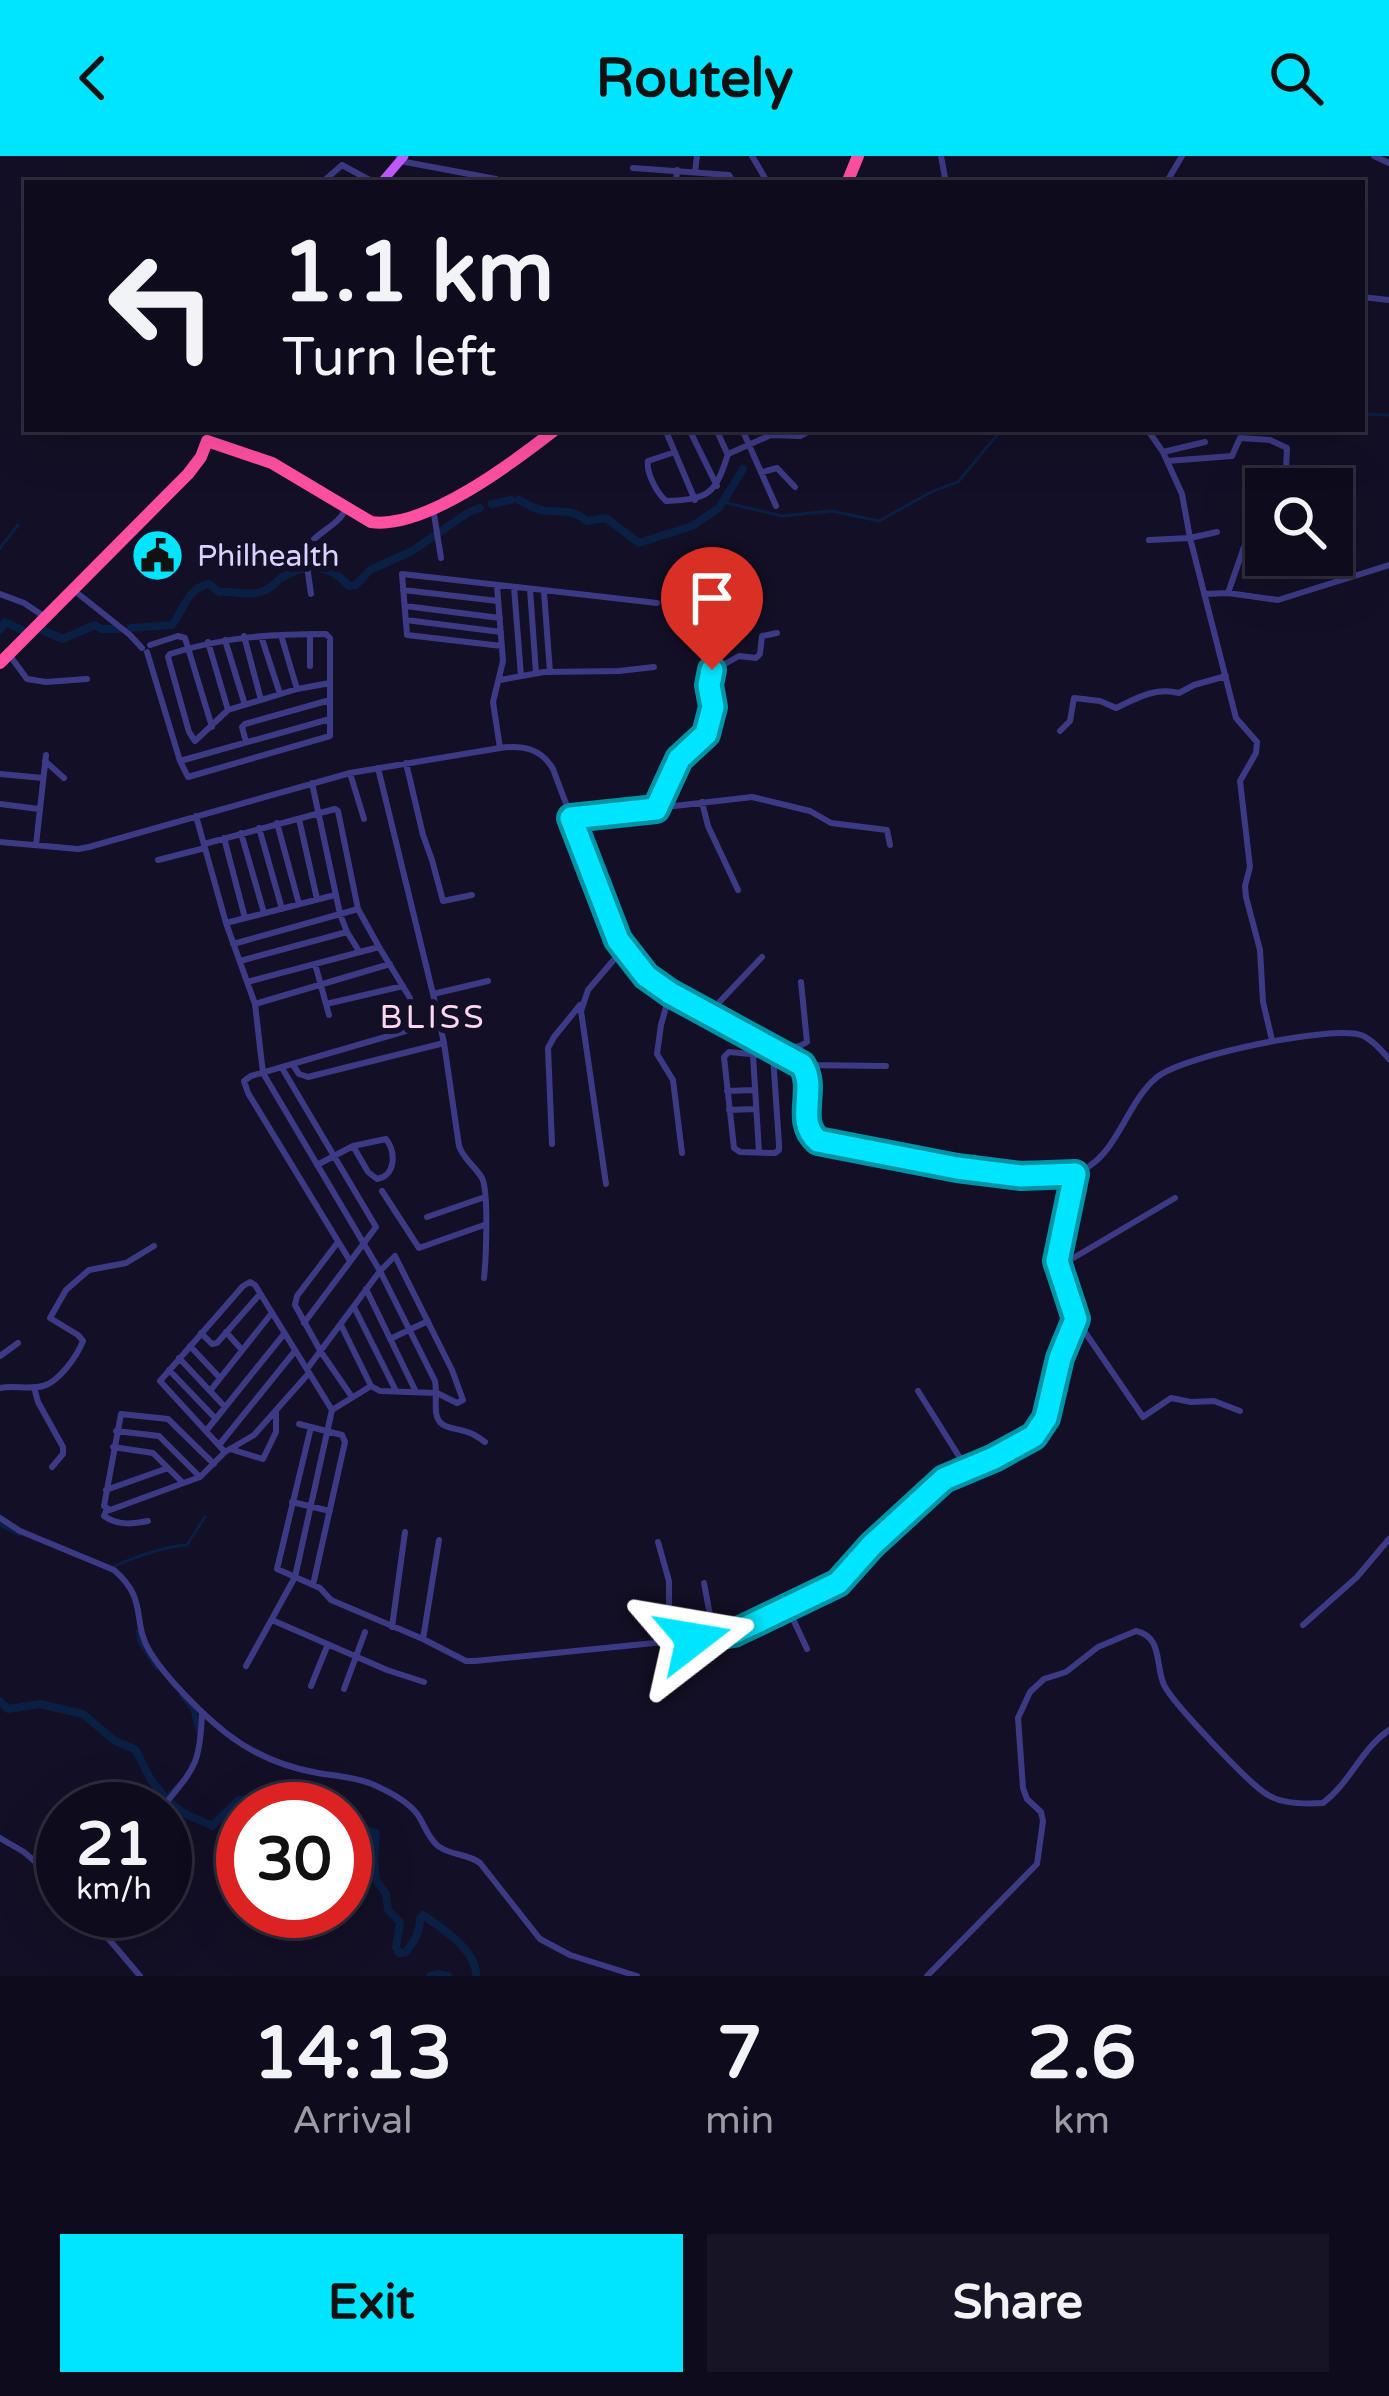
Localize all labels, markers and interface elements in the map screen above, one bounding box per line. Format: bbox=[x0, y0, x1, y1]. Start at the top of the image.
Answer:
icon: back bbox=[60, 45, 126, 111]
icon: search bbox=[1263, 45, 1329, 111]
text: Routely bbox=[596, 46, 793, 111]
text: 1.1 km bbox=[282, 223, 554, 324]
icon: left bbox=[84, 228, 240, 384]
text: Turn left bbox=[282, 325, 497, 390]
map controls bbox=[1245, 468, 1353, 576]
button: search bbox=[1245, 468, 1353, 576]
public building icon: Philhealth bbox=[130, 528, 186, 584]
place label: Philhealth bbox=[197, 538, 340, 575]
pin bbox=[661, 547, 763, 670]
icon: arrive bbox=[679, 565, 745, 631]
district label: BLISS bbox=[380, 998, 486, 1037]
position arrow bbox=[630, 1576, 756, 1702]
speed limit sign: 30 bbox=[216, 1782, 372, 1938]
text: 21 bbox=[76, 1809, 152, 1881]
text: km/h bbox=[76, 1871, 152, 1908]
text: 14:13 bbox=[253, 2011, 452, 2098]
text: 7 bbox=[717, 2011, 762, 2098]
text: 2.6 bbox=[1027, 2011, 1136, 2098]
text: Arrival bbox=[292, 2097, 413, 2144]
text: min bbox=[705, 2097, 774, 2144]
text: km bbox=[1053, 2097, 1110, 2144]
button: Exit bbox=[60, 2234, 683, 2372]
button: Share bbox=[707, 2234, 1329, 2372]

